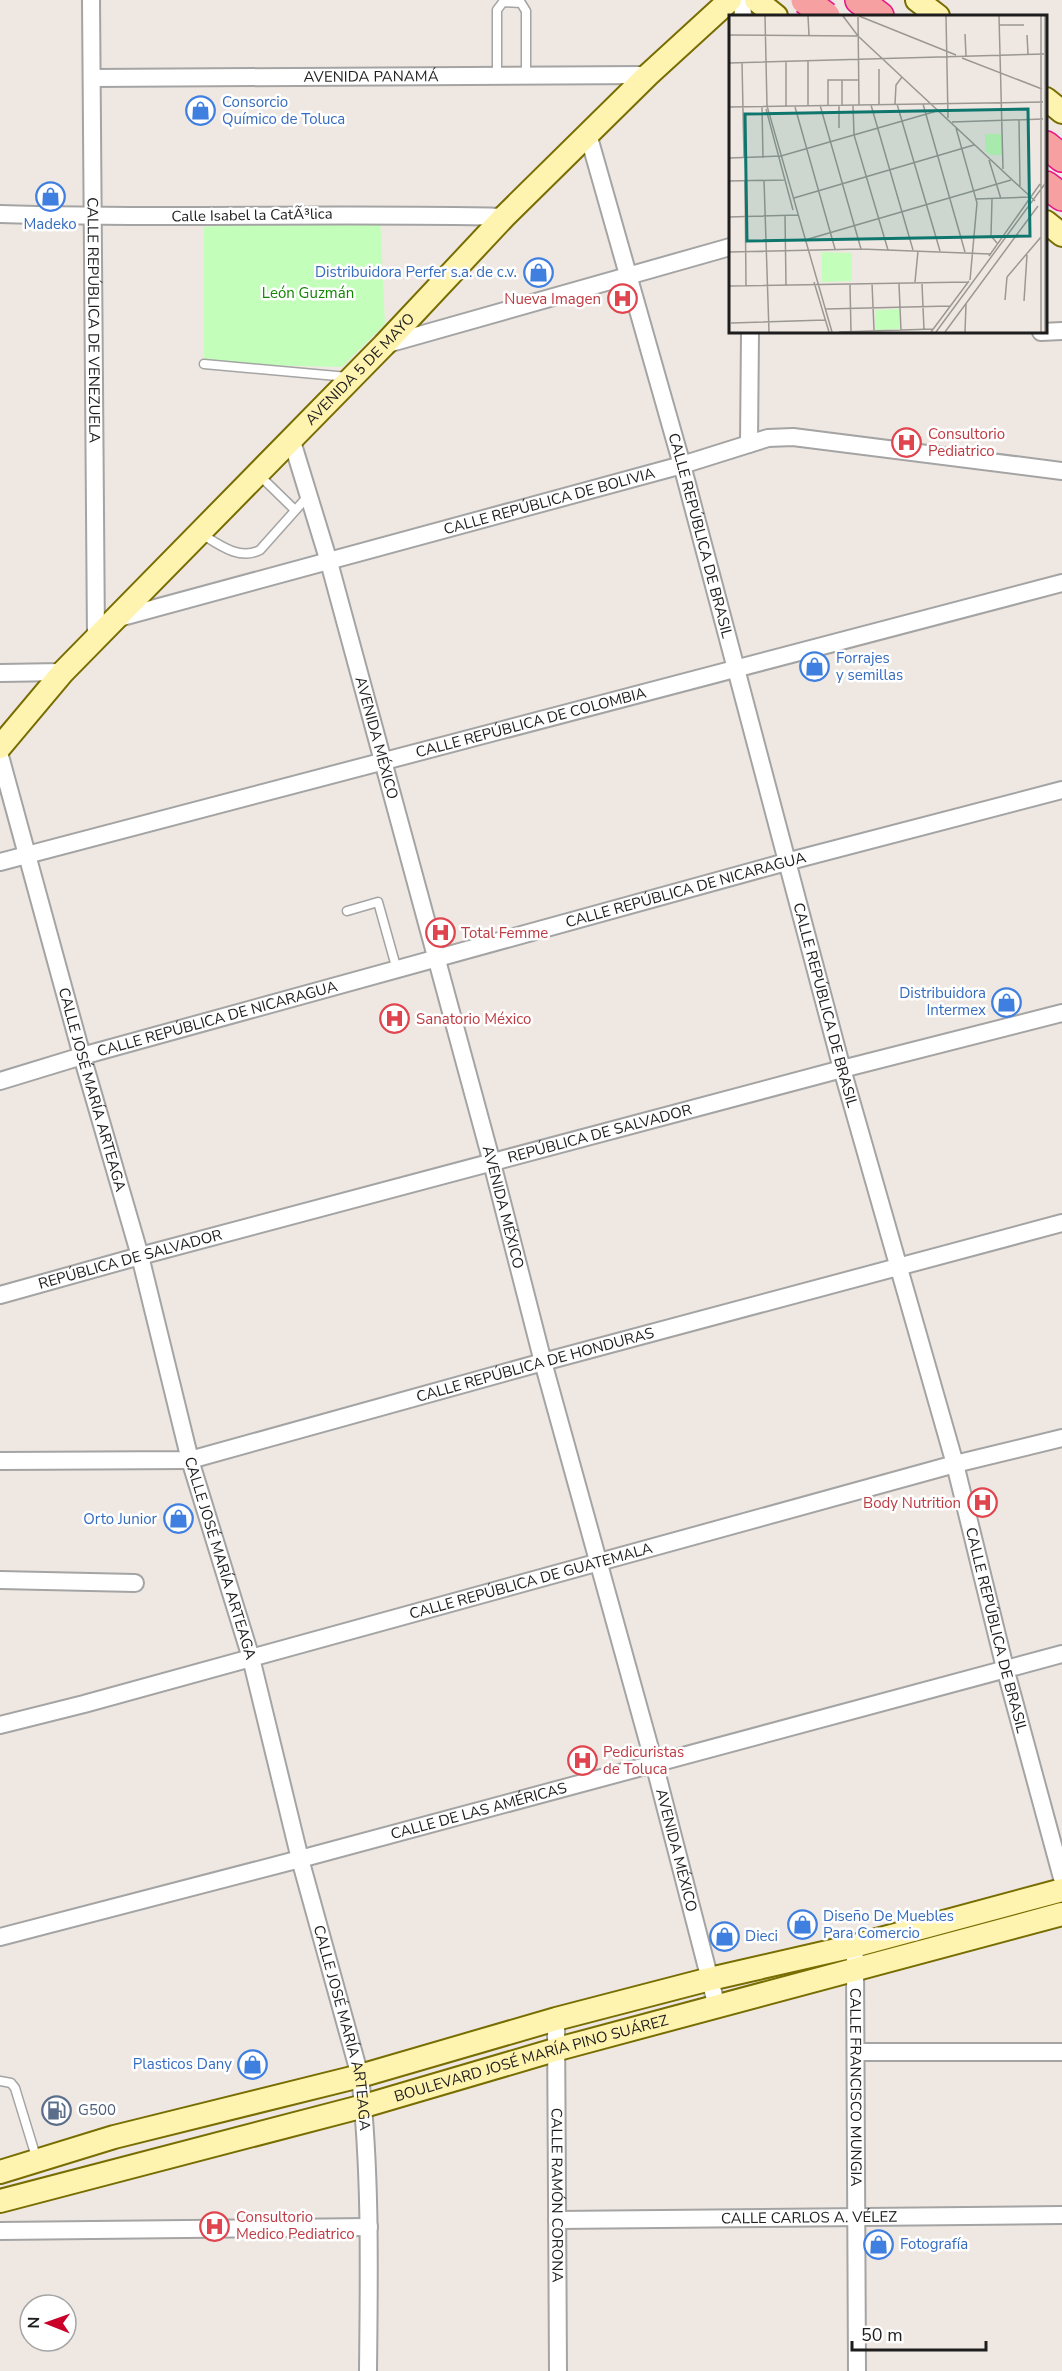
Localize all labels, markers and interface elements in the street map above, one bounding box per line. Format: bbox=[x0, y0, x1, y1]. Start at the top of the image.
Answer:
inset map bbox=[729, 15, 1047, 333]
street label: AVENIDA PANAMÁ bbox=[303, 66, 439, 87]
place label: Consorcio Químico de Toluca bbox=[222, 92, 345, 129]
shop icon: Consorcio Químico de Toluca bbox=[185, 95, 217, 127]
shop icon: Madeko bbox=[34, 181, 66, 213]
street label: CALLE REPÚBLICA DE VENEZUELA bbox=[83, 197, 104, 443]
street label: Calle Isabel la CatÃ³lica bbox=[171, 204, 333, 226]
place label: Madeko bbox=[23, 214, 77, 234]
shop icon: Distribuidora Perfer s.a. de c.v. bbox=[522, 256, 554, 288]
place label: Distribuidora Perfer s.a. de c.v. bbox=[315, 262, 517, 282]
park label: León Guzmán bbox=[262, 283, 354, 303]
hospital icon: Nueva Imagen bbox=[606, 283, 638, 315]
place label: Nueva Imagen bbox=[504, 289, 601, 309]
street label: AVENIDA 5 DE MAYO bbox=[301, 309, 419, 430]
place label: Consultorio Pediatrico bbox=[928, 424, 1005, 461]
hospital icon: Consultorio Pediatrico bbox=[891, 427, 923, 459]
street label: CALLE REPÚBLICA DE BRASIL bbox=[663, 431, 737, 640]
street label: CALLE REPÚBLICA DE BOLIVIA bbox=[441, 463, 657, 539]
place label: Forrajes y semillas bbox=[836, 648, 903, 685]
shop icon: Forrajes y semillas bbox=[799, 651, 831, 683]
street label: AVENIDA MÉXICO bbox=[351, 674, 403, 802]
street label: CALLE REPÚBLICA DE COLOMBIA bbox=[414, 683, 648, 762]
street label: CALLE REPÚBLICA DE NICARAGUA bbox=[563, 847, 808, 932]
street label: CALLE REPÚBLICA DE BRASIL bbox=[788, 900, 863, 1110]
hospital icon: Total Femme bbox=[424, 917, 456, 949]
place label: Total Femme bbox=[461, 923, 548, 943]
street label: CALLE REPÚBLICA DE NICARAGUA bbox=[95, 976, 340, 1061]
place label: Distribuidora Intermex bbox=[899, 983, 986, 1020]
street label: CALLE JOSÉ MARÍA ARTEAGA bbox=[54, 985, 131, 1194]
shop icon: Distribuidora Intermex bbox=[991, 986, 1023, 1018]
hospital icon: Sanatorio México bbox=[379, 1003, 411, 1035]
place label: Sanatorio México bbox=[416, 1009, 531, 1029]
street label: REPÚBLICA DE SALVADOR bbox=[505, 1099, 694, 1168]
street label: AVENIDA MÉXICO bbox=[478, 1143, 529, 1271]
street label: REPÚBLICA DE SALVADOR bbox=[36, 1225, 224, 1294]
street label: CALLE REPÚBLICA DE HONDURAS bbox=[414, 1323, 656, 1407]
street label: CALLE JOSÉ MARÍA ARTEAGA bbox=[180, 1454, 261, 1662]
hospital icon: Body Nutrition bbox=[966, 1487, 998, 1519]
place label: Body Nutrition bbox=[863, 1493, 961, 1513]
shop icon: Orto Junior bbox=[162, 1503, 194, 1535]
place label: Orto Junior bbox=[83, 1509, 158, 1529]
street label: CALLE REPÚBLICA DE BRASIL bbox=[961, 1525, 1032, 1735]
street label: CALLE REPÚBLICA DE GUATEMALA bbox=[407, 1538, 655, 1624]
place label: Pedicuristas de Toluca bbox=[603, 1742, 684, 1779]
hospital icon: Pedicuristas de Toluca bbox=[566, 1745, 598, 1777]
street label: CALLE DE LAS AMÉRICAS bbox=[388, 1778, 569, 1844]
street label: AVENIDA MÉXICO bbox=[651, 1787, 702, 1914]
place label: Diseño De Muebles Para Comercio bbox=[823, 1906, 954, 1943]
shop icon: Diseño De Muebles Para Comercio bbox=[786, 1909, 818, 1941]
shop icon: Dieci bbox=[708, 1920, 740, 1952]
street label: CALLE JOSÉ MARÍA ARTEAGA bbox=[309, 1923, 375, 2132]
place label: Dieci bbox=[745, 1926, 778, 1946]
street label: CALLE FRANCISCO MUNGIA bbox=[845, 1988, 866, 2186]
street label: BOULEVARD JOSÉ MARÍA PINO SUÁREZ bbox=[392, 2010, 671, 2107]
shop icon: Plasticos Dany bbox=[237, 2048, 269, 2080]
place label: Plasticos Dany bbox=[133, 2054, 232, 2074]
fuel station icon: G500 bbox=[41, 2094, 73, 2126]
place label: G500 bbox=[78, 2100, 116, 2120]
street label: CALLE RAMÓN CORONA bbox=[547, 2108, 568, 2282]
place label: Consultorio Medico Pediatrico bbox=[236, 2207, 355, 2244]
street label: CALLE CARLOS A. VÉLEZ bbox=[721, 2207, 897, 2228]
hospital icon: Consultorio Medico Pediatrico bbox=[199, 2210, 231, 2242]
shop icon: Fotografía bbox=[863, 2228, 895, 2260]
place label: Fotografía bbox=[900, 2234, 968, 2254]
north arrow bbox=[18, 2293, 78, 2353]
scale bar bbox=[852, 2314, 986, 2352]
text: N bbox=[23, 2317, 45, 2329]
text: 50 m bbox=[861, 2323, 903, 2347]

